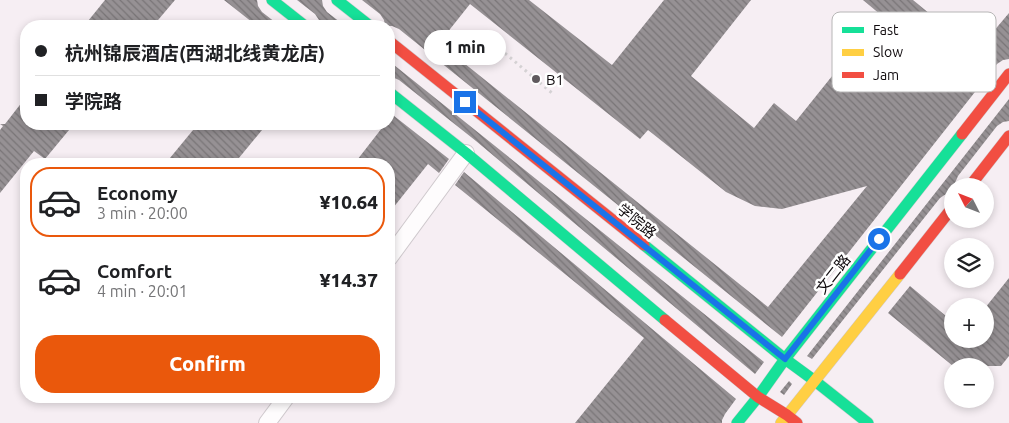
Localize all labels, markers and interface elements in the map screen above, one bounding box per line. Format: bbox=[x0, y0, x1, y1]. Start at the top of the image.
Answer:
legend bbox=[832, 12, 996, 92]
text: Fast bbox=[873, 22, 899, 38]
callout: 1 min bbox=[424, 29, 506, 64]
text: 1 min bbox=[445, 38, 485, 56]
text: 杭州锦辰酒店(西湖北线黄龙店) bbox=[65, 42, 325, 64]
text: Slow bbox=[873, 44, 903, 60]
text: Jam bbox=[873, 67, 899, 83]
place label: B1 bbox=[546, 71, 564, 88]
marker: B1 bbox=[530, 73, 542, 85]
text: 学院路 bbox=[65, 90, 122, 112]
route end bbox=[454, 91, 476, 113]
north arrow bbox=[944, 178, 994, 228]
map controls bbox=[944, 178, 994, 408]
icon: car bbox=[37, 180, 82, 225]
text: Economy bbox=[97, 182, 178, 204]
text: ¥10.64 bbox=[320, 191, 378, 213]
street label: 学院路 bbox=[614, 200, 660, 242]
text: 3 min · 20:00 bbox=[97, 204, 188, 222]
route start bbox=[868, 228, 890, 250]
button: layers bbox=[944, 238, 994, 288]
street label: 文二路 bbox=[812, 251, 854, 297]
icon: car bbox=[37, 258, 82, 303]
text: Comfort bbox=[97, 260, 172, 282]
text: ¥14.37 bbox=[320, 269, 378, 291]
text: 4 min · 20:01 bbox=[97, 282, 188, 300]
button: + bbox=[944, 298, 994, 348]
button: Confirm bbox=[35, 335, 380, 393]
button: − bbox=[944, 358, 994, 408]

